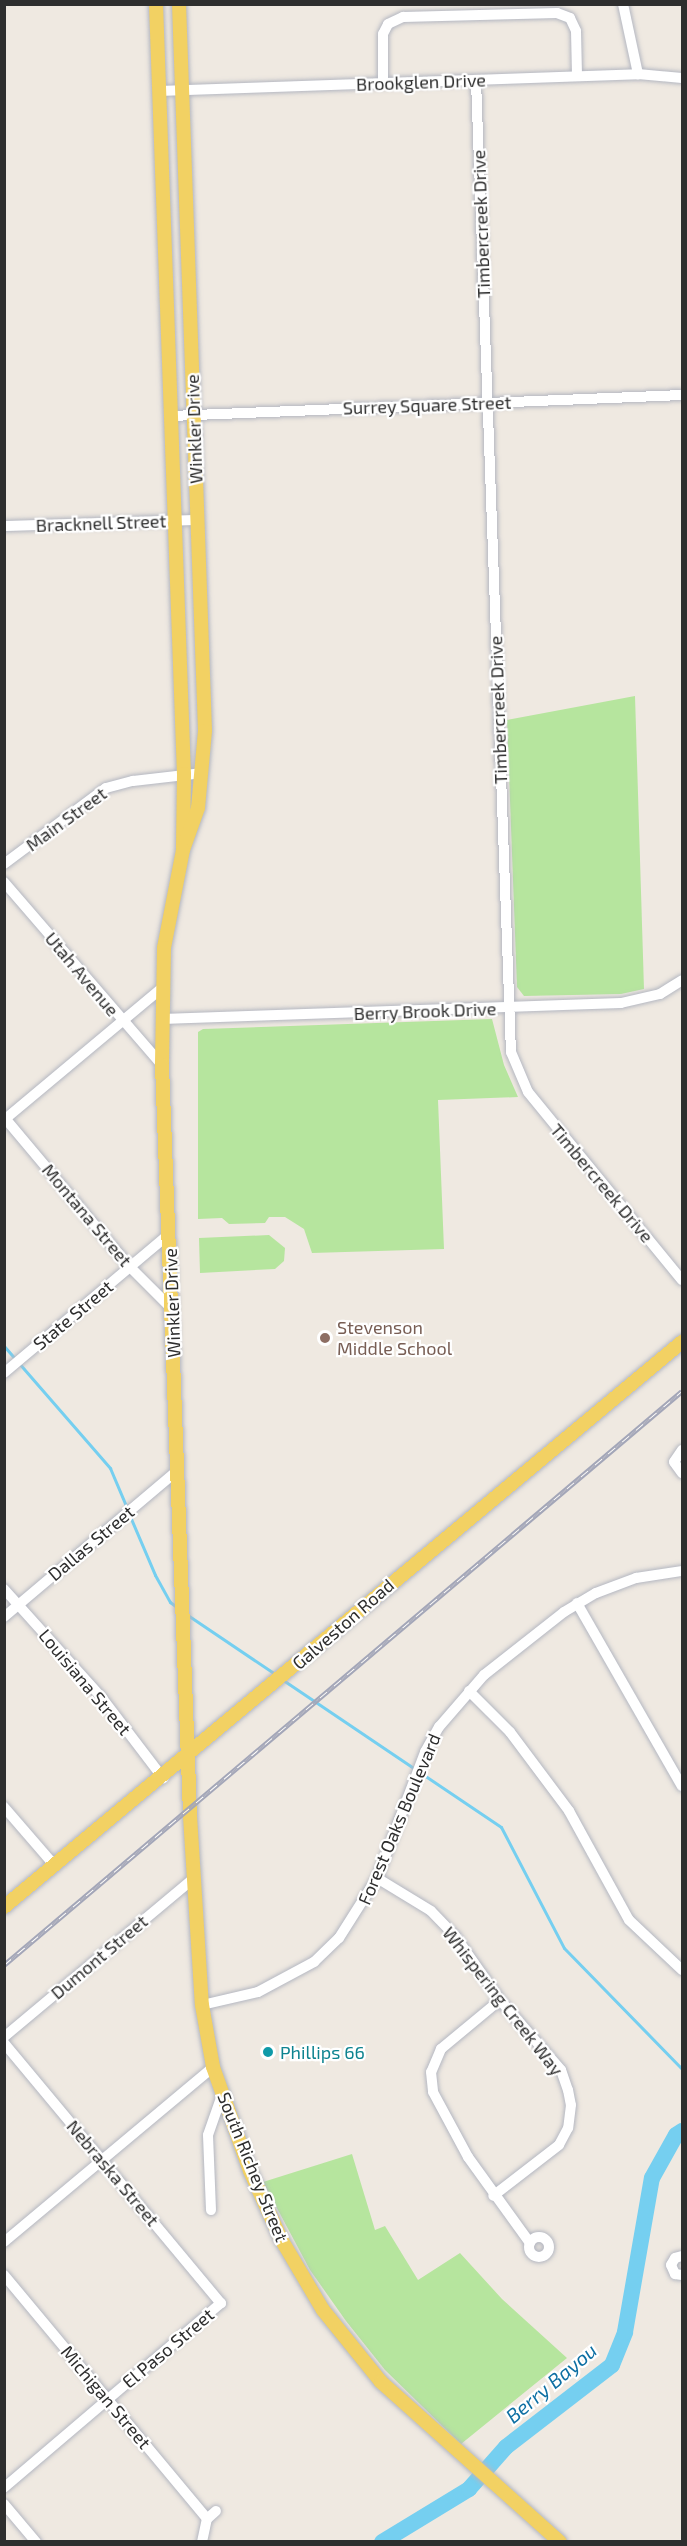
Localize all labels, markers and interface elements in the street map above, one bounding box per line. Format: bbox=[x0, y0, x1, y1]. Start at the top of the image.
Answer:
street label: Brookglen Drive bbox=[356, 69, 486, 95]
street label: Timbercreek Drive bbox=[468, 149, 494, 299]
street label: Winkler Drive bbox=[181, 374, 207, 484]
street label: Surrey Square Street bbox=[342, 391, 512, 419]
street label: Bracknell Street bbox=[35, 510, 167, 536]
street label: Timbercreek Drive bbox=[485, 635, 511, 785]
street label: Main Street bbox=[21, 782, 111, 856]
street label: Utah Avenue bbox=[40, 927, 124, 1021]
street label: Berry Brook Drive bbox=[353, 998, 497, 1024]
street label: Timbercreek Drive bbox=[546, 1119, 658, 1247]
street label: Montana Street bbox=[38, 1159, 136, 1271]
street label: Winkler Drive bbox=[159, 1248, 185, 1358]
street label: State Street bbox=[29, 1275, 117, 1355]
place label: Stevenson Middle School bbox=[337, 1317, 452, 1360]
marker: Stevenson Middle School bbox=[318, 1331, 332, 1345]
street label: Dallas Street bbox=[44, 1501, 138, 1585]
street label: Galveston Road bbox=[288, 1574, 398, 1674]
street label: Louisiana Street bbox=[34, 1624, 136, 1740]
street label: Forest Oaks Boulevard bbox=[353, 1730, 445, 1908]
street label: Dumont Street bbox=[46, 1910, 152, 2004]
street label: Whispering Creek Way bbox=[438, 1922, 568, 2080]
place label: Phillips 66 bbox=[280, 2041, 365, 2063]
marker: Phillips 66 bbox=[261, 2045, 275, 2059]
street label: South Richey Street bbox=[213, 2089, 293, 2245]
street label: Nebraska Street bbox=[62, 2116, 164, 2230]
street label: El Paso Street bbox=[118, 2303, 218, 2393]
water label: Berry Bayou bbox=[501, 2338, 601, 2428]
street label: Michigan Street bbox=[56, 2341, 156, 2453]

